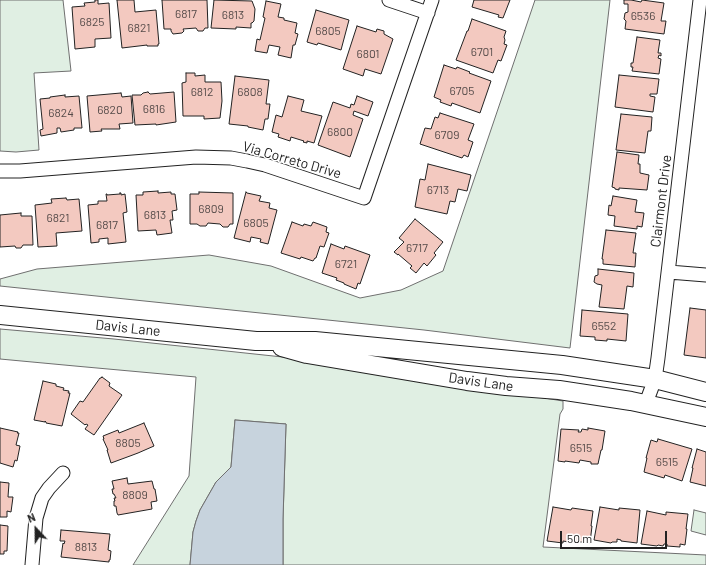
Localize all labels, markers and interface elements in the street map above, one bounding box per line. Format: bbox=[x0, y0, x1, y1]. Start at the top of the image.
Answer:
house number: 6817 bbox=[175, 7, 197, 21]
house number: 6813 bbox=[222, 8, 244, 22]
house number: 6536 bbox=[631, 9, 655, 23]
house number: 6825 bbox=[79, 15, 105, 29]
house number: 6821 bbox=[128, 21, 150, 35]
house number: 6805 bbox=[315, 24, 341, 38]
house number: 6701 bbox=[471, 45, 493, 59]
house number: 6801 bbox=[356, 47, 380, 61]
house number: 6705 bbox=[450, 84, 474, 98]
house number: 6812 bbox=[191, 85, 213, 99]
house number: 6808 bbox=[237, 85, 263, 99]
house number: 6816 bbox=[143, 102, 165, 116]
house number: 6820 bbox=[97, 103, 123, 117]
house number: 6824 bbox=[48, 106, 74, 120]
house number: 6800 bbox=[327, 125, 353, 139]
house number: 6709 bbox=[435, 128, 459, 142]
street label: Via Correto Drive bbox=[241, 138, 343, 182]
street label: Clairmont Drive bbox=[647, 154, 675, 248]
house number: 6713 bbox=[427, 183, 449, 197]
house number: 6809 bbox=[198, 202, 224, 216]
house number: 6813 bbox=[144, 208, 166, 222]
house number: 6821 bbox=[47, 211, 69, 225]
house number: 6805 bbox=[243, 216, 269, 230]
house number: 6817 bbox=[96, 218, 118, 232]
house number: 6717 bbox=[406, 241, 428, 255]
house number: 6721 bbox=[335, 257, 357, 271]
street label: Davis Lane bbox=[95, 316, 161, 340]
house number: 6552 bbox=[592, 319, 616, 333]
street label: Davis Lane bbox=[447, 369, 515, 395]
house number: 8805 bbox=[115, 436, 141, 450]
house number: 6515 bbox=[570, 441, 592, 455]
house number: 6515 bbox=[656, 455, 678, 469]
house number: 8809 bbox=[122, 488, 148, 502]
north arrow bbox=[16, 509, 56, 549]
text: N bbox=[25, 510, 37, 525]
scale bar bbox=[562, 523, 669, 549]
text: 50 m bbox=[567, 531, 592, 545]
house number: 8813 bbox=[75, 540, 97, 554]

